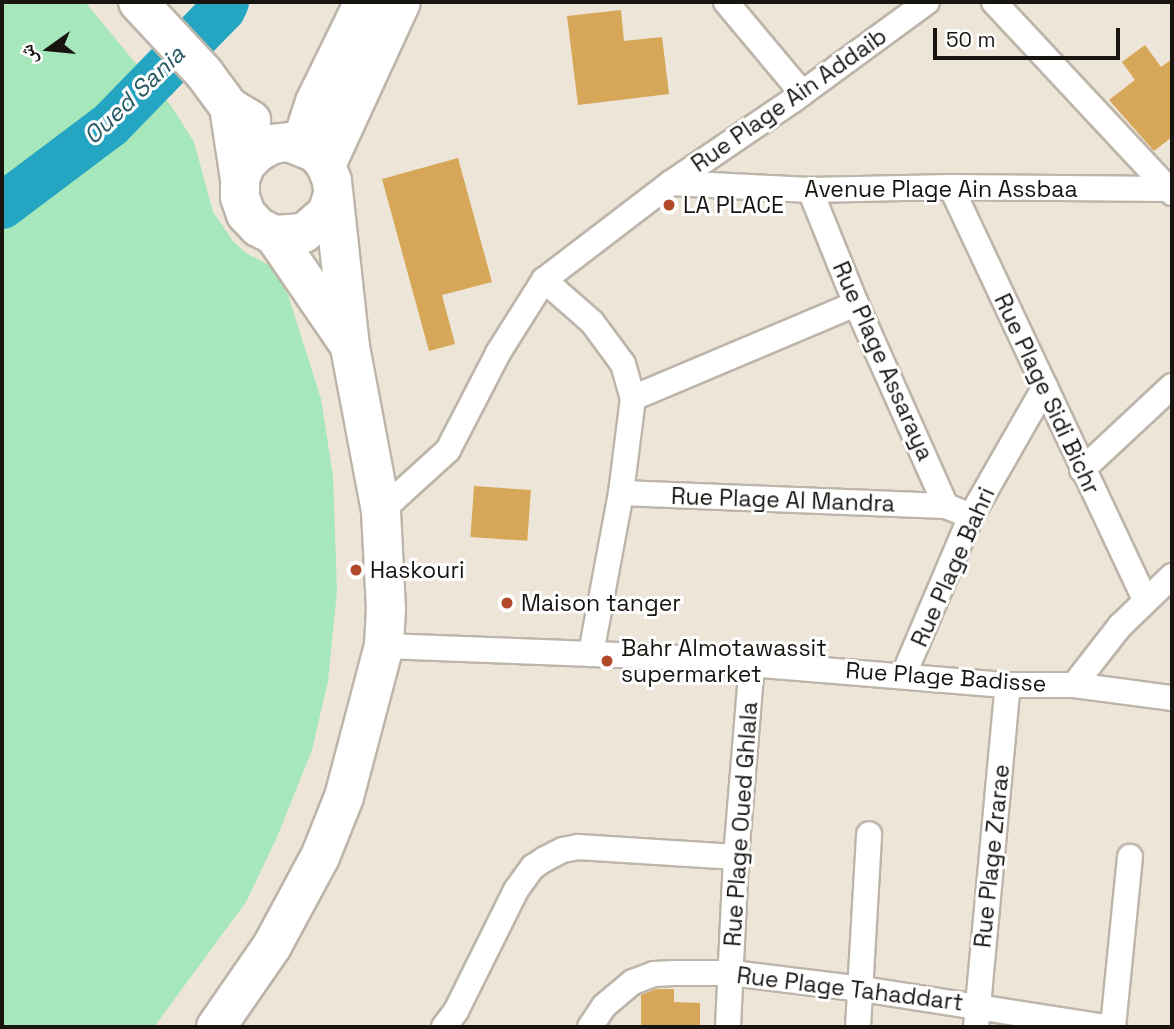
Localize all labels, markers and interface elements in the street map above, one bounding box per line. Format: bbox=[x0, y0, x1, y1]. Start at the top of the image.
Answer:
north arrow bbox=[14, 14, 84, 84]
scale bar bbox=[936, 14, 1123, 58]
street label: Rue Plage Ain Addaib bbox=[686, 22, 892, 178]
text: 50 m bbox=[946, 26, 996, 53]
water label: Oued Sania bbox=[77, 40, 191, 150]
text: ش bbox=[14, 42, 43, 68]
street label: Avenue Plage Ain Assbaa bbox=[804, 175, 1078, 203]
place label: LA PLACE bbox=[683, 191, 784, 219]
marker: LA PLACE bbox=[661, 197, 677, 213]
street label: Rue Plage Assaraya bbox=[827, 257, 939, 465]
street label: Rue Plage Sidi Bichr bbox=[988, 289, 1106, 499]
street label: Rue Plage Al Mandra bbox=[670, 482, 896, 518]
street label: Rue Plage Bahri bbox=[905, 483, 1001, 651]
place label: Haskouri bbox=[370, 556, 465, 584]
marker: Haskouri bbox=[348, 562, 364, 578]
place label: Maison tanger bbox=[521, 589, 681, 617]
marker: Maison tanger bbox=[499, 595, 515, 611]
place label: Bahr Almotawassit supermarket bbox=[621, 634, 827, 688]
marker: Bahr Almotawassit supermarket bbox=[599, 653, 615, 669]
street label: Rue Plage Badisse bbox=[845, 656, 1047, 698]
street label: Rue Plage Oued Ghlala bbox=[719, 701, 763, 947]
street label: Rue Plage Zrarae bbox=[969, 763, 1015, 949]
street label: Rue Plage Tahaddart bbox=[735, 961, 965, 1017]

